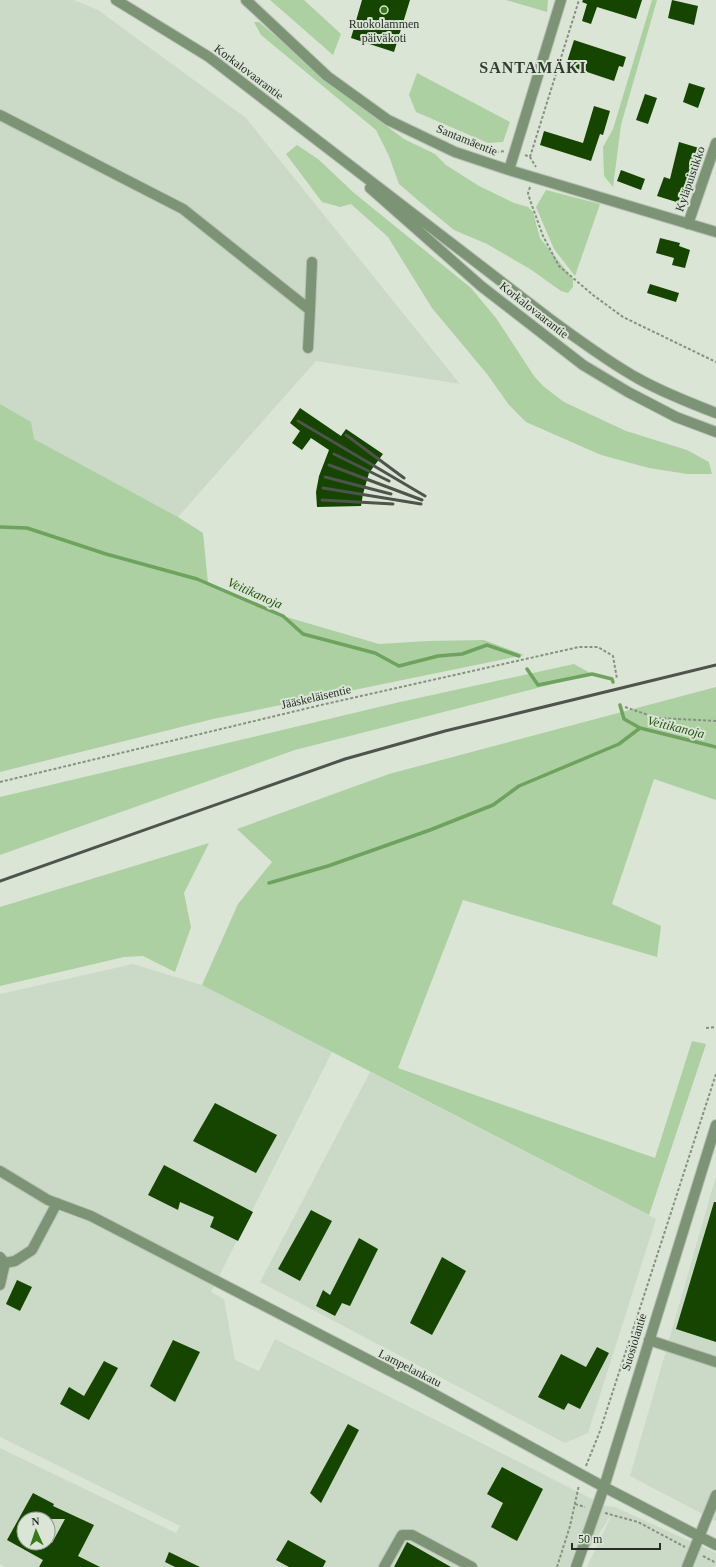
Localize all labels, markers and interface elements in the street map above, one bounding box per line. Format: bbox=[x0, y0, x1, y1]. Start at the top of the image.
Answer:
marker: Ruokolammen päiväkoti bbox=[379, 5, 389, 15]
place label: Ruokolammen päiväkoti bbox=[349, 17, 419, 45]
street label: Korkalovaarantie bbox=[212, 41, 286, 103]
district label: SANTAMÄKI bbox=[479, 59, 587, 76]
street label: Santamäentie bbox=[434, 121, 500, 159]
street label: Kyläpuistikko bbox=[672, 145, 708, 213]
street label: Korkalovaarantie bbox=[497, 279, 571, 341]
water label: Veitikanoja bbox=[225, 574, 285, 612]
street label: Jääskeläisentie bbox=[280, 682, 352, 712]
water label: Veitikanoja bbox=[646, 713, 707, 741]
street label: Suosiolantie bbox=[619, 1312, 649, 1372]
street label: Lampelankatu bbox=[376, 1346, 444, 1390]
north arrow bbox=[16, 1511, 56, 1551]
text: N bbox=[31, 1515, 40, 1527]
scale bar bbox=[572, 1525, 660, 1551]
text: 50 m bbox=[578, 1532, 603, 1546]

